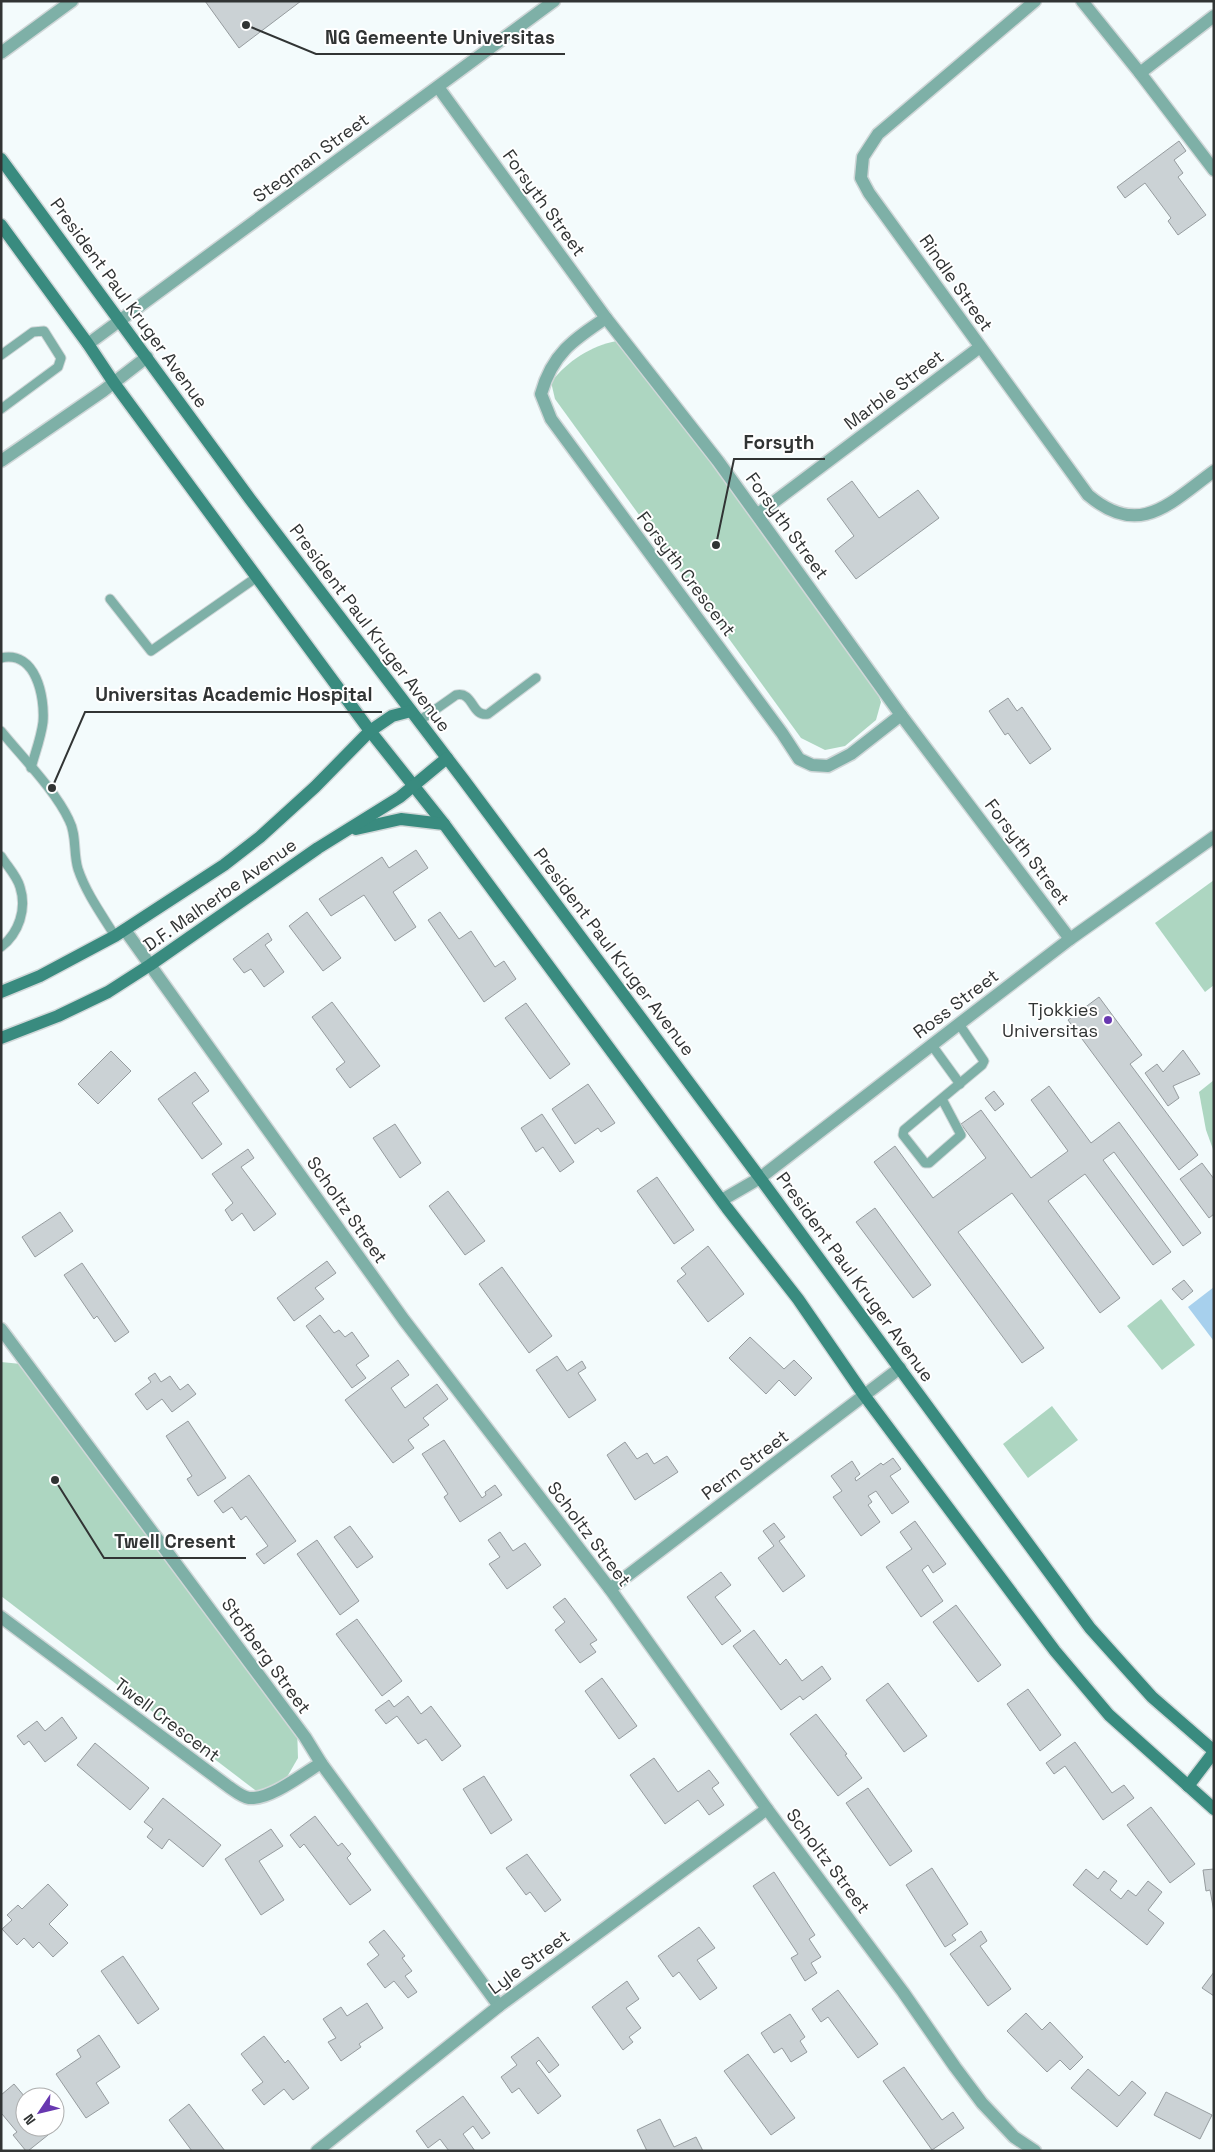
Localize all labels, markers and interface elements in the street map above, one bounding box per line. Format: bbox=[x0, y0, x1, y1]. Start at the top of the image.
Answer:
callout: NG Gemeente Universitas bbox=[316, 20, 565, 54]
text: NG Gemeente Universitas bbox=[325, 25, 555, 50]
street label: Stegman Street bbox=[248, 108, 373, 207]
street label: Forsyth Street bbox=[498, 145, 591, 261]
street label: President Paul Kruger Avenue bbox=[45, 193, 213, 412]
street label: Rindle Street bbox=[915, 230, 998, 336]
street label: Marble Street bbox=[839, 345, 948, 435]
callout: Forsyth bbox=[734, 425, 825, 459]
text: Forsyth bbox=[743, 430, 815, 455]
street label: Forsyth Street bbox=[741, 468, 834, 584]
street label: Forsyth Crescent bbox=[632, 507, 741, 641]
street label: President Paul Kruger Avenue bbox=[285, 519, 456, 736]
callout: Universitas Academic Hospital bbox=[85, 678, 382, 712]
text: Universitas Academic Hospital bbox=[95, 682, 373, 707]
street label: Forsyth Street bbox=[980, 794, 1075, 909]
street label: D.F. Malherbe Avenue bbox=[139, 833, 301, 956]
street label: President Paul Kruger Avenue bbox=[529, 843, 700, 1060]
street label: Ross Street bbox=[908, 964, 1003, 1043]
place label: Tjokkies Universitas bbox=[1002, 998, 1098, 1042]
marker: Tjokkies Universitas bbox=[1102, 1014, 1114, 1026]
street label: Scholtz Street bbox=[302, 1152, 393, 1268]
street label: President Paul Kruger Avenue bbox=[771, 1167, 939, 1386]
street label: Perm Street bbox=[697, 1424, 793, 1505]
street label: Scholtz Street bbox=[542, 1477, 636, 1591]
callout: Twell Cresent bbox=[104, 1524, 246, 1558]
text: Twell Cresent bbox=[114, 1529, 236, 1554]
street label: Stofberg Street bbox=[217, 1593, 316, 1718]
street label: Twell Crescent bbox=[110, 1672, 225, 1767]
street label: Scholtz Street bbox=[781, 1804, 875, 1918]
street label: Lyle Street bbox=[483, 1924, 574, 1999]
north arrow bbox=[15, 2087, 65, 2137]
text: N bbox=[19, 2110, 39, 2128]

